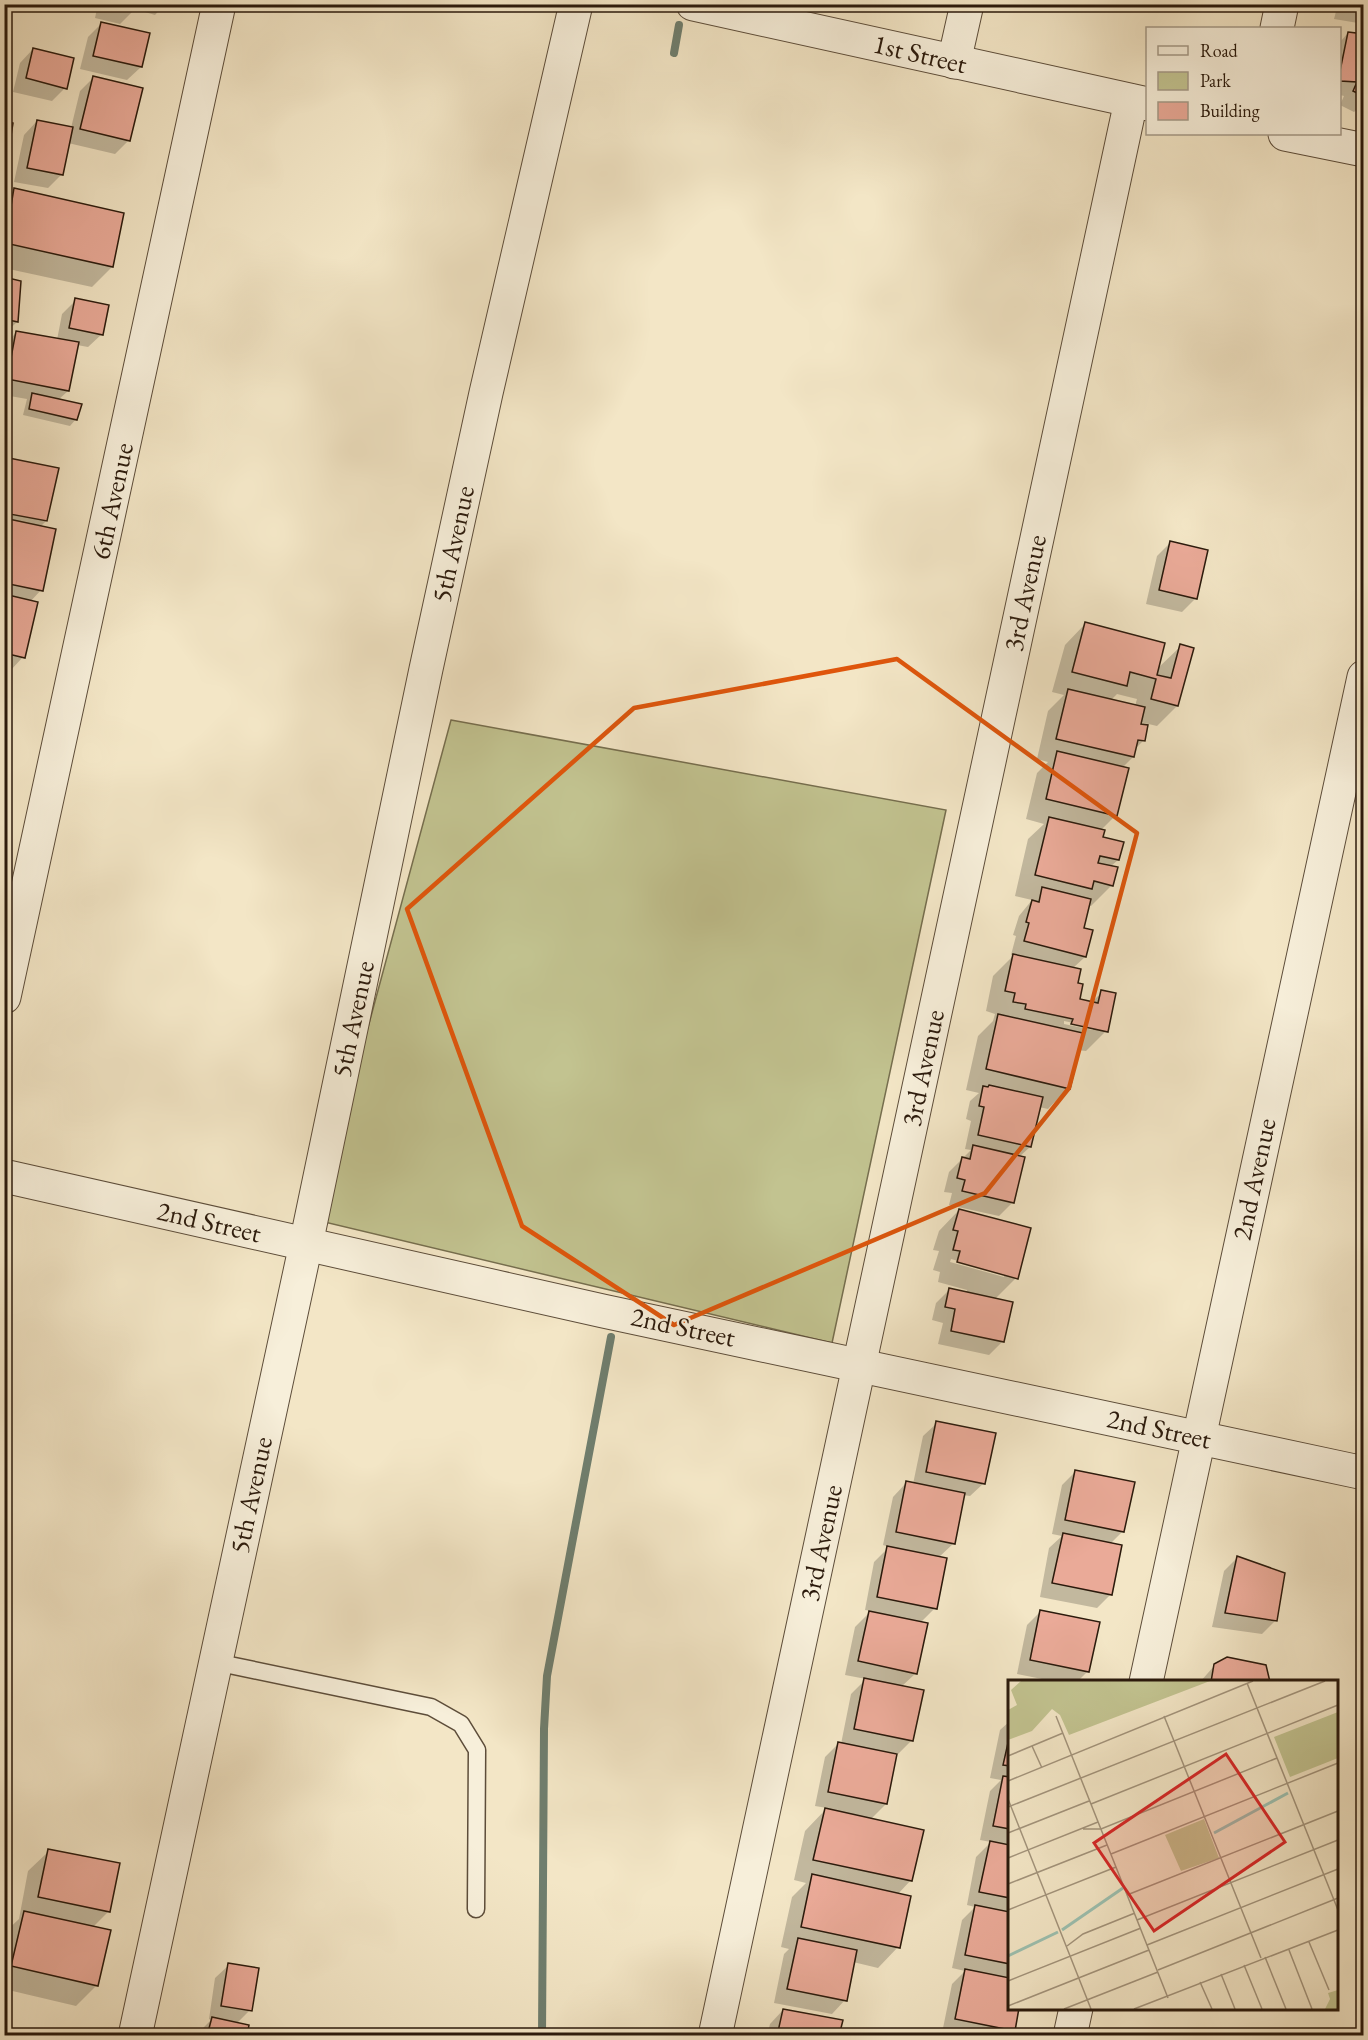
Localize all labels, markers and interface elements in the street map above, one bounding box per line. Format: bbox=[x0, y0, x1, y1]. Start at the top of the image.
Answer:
street label: 1st Street bbox=[870, 26, 971, 81]
legend bbox=[1146, 27, 1341, 135]
text: Road bbox=[1200, 39, 1239, 62]
text: Park bbox=[1200, 69, 1231, 92]
text: Building bbox=[1200, 99, 1260, 122]
street label: 6th Avenue bbox=[82, 439, 141, 562]
street label: 5th Avenue bbox=[423, 482, 482, 605]
street label: 3rd Avenue bbox=[995, 531, 1054, 655]
street label: 5th Avenue bbox=[323, 957, 382, 1080]
street label: 3rd Avenue bbox=[893, 1006, 952, 1130]
street label: 2nd Avenue bbox=[1224, 1115, 1283, 1243]
street label: 2nd Street bbox=[154, 1193, 265, 1251]
street label: 2nd Street bbox=[628, 1298, 739, 1355]
street label: 2nd Street bbox=[1104, 1400, 1215, 1457]
street label: 5th Avenue bbox=[221, 1433, 280, 1556]
street label: 3rd Avenue bbox=[791, 1481, 850, 1605]
inset map bbox=[1008, 1680, 1338, 2010]

